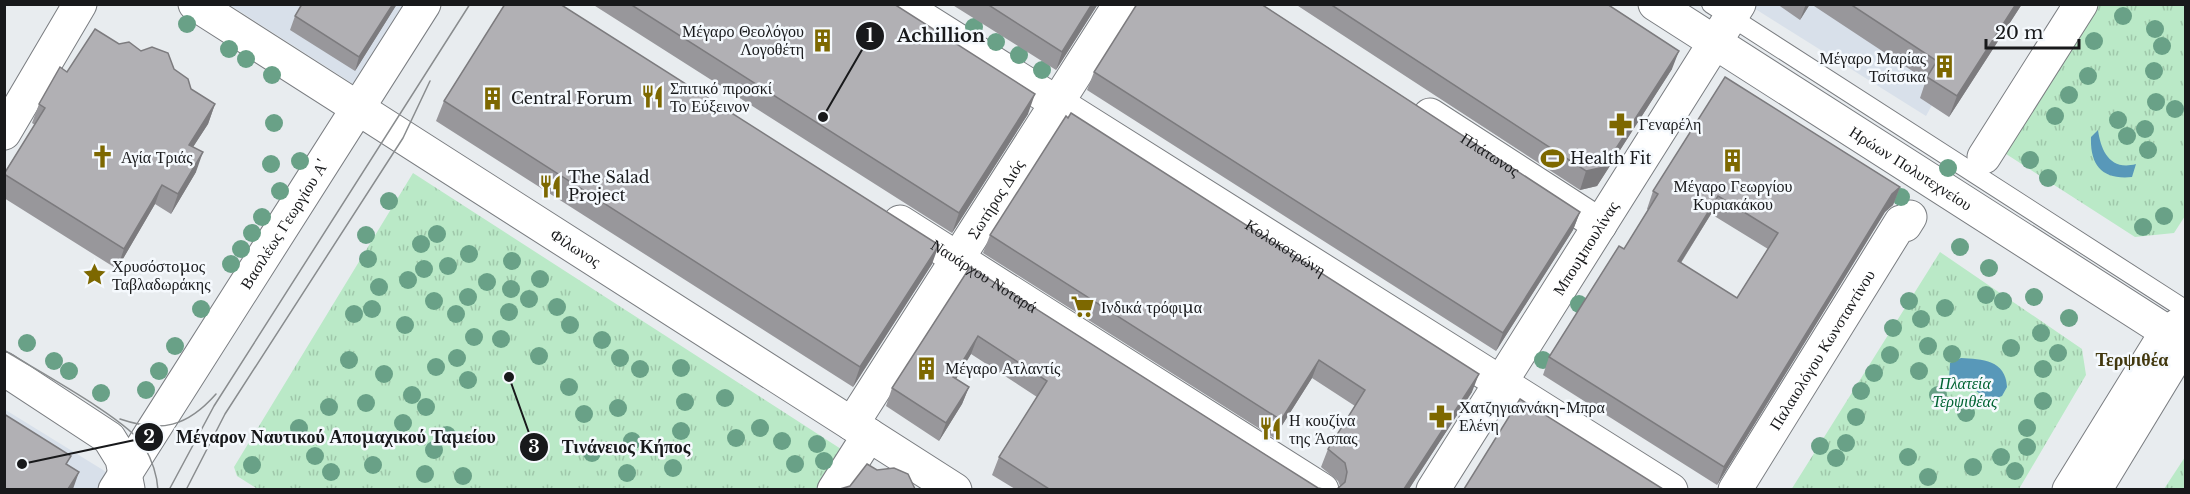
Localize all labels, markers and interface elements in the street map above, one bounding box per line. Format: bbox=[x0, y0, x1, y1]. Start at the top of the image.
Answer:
scale bar bbox=[1986, 12, 2079, 50]
callout: Achillion bbox=[855, 18, 997, 54]
place label: Μέγαρο Θεολόγου Λογοθέτη bbox=[682, 21, 804, 59]
text: 20 m bbox=[1995, 22, 2043, 44]
text: 1 bbox=[866, 25, 874, 47]
text: Achillion bbox=[896, 25, 985, 47]
building icon: Μέγαρο Θεολόγου Λογοθέτη bbox=[809, 27, 835, 53]
place label: Μέγαρο Μαρίας Τσίτσικα bbox=[1819, 48, 1927, 86]
building icon: Μέγαρο Μαρίας Τσίτσικα bbox=[1931, 54, 1957, 80]
place label: Σπιτικό πιροσκί Το Εύξεινον bbox=[670, 78, 773, 116]
restaurant icon: Σπιτικό πιροσκί Το Εύξεινον bbox=[639, 84, 665, 110]
building icon: Central Forum bbox=[480, 85, 506, 111]
place label: Central Forum bbox=[511, 88, 632, 108]
pharmacy icon: Γεναρέλη bbox=[1608, 111, 1634, 137]
place label: Γεναρέλη bbox=[1639, 114, 1701, 134]
street label: Ηρώων Πολυτεχνείου bbox=[1846, 121, 1976, 215]
street label: Πλάτωνος bbox=[1457, 128, 1524, 181]
church icon: Αγία Τριάς bbox=[90, 144, 116, 170]
sports icon: Health Fit bbox=[1539, 145, 1565, 171]
place label: Αγία Τριάς bbox=[121, 147, 193, 167]
place label: Health Fit bbox=[1570, 148, 1652, 168]
building icon: Μέγαρο Γεωργίου Κυριακάκου bbox=[1720, 148, 1746, 174]
street label: Σωτήρος Διός bbox=[963, 155, 1029, 242]
street label: Βασιλέως Γεωργίου Α' bbox=[236, 156, 333, 293]
place label: The Salad Project bbox=[568, 167, 650, 205]
restaurant icon: The Salad Project bbox=[537, 173, 563, 199]
place label: Μέγαρο Γεωργίου Κυριακάκου bbox=[1674, 176, 1792, 214]
street label: Μπουμπουλίνας bbox=[1548, 196, 1623, 299]
street label: Κολοκοτρώνη bbox=[1242, 214, 1330, 280]
street label: Φίλωνος bbox=[547, 224, 605, 271]
street label: Ναυάρχου Νοταρά bbox=[927, 234, 1042, 317]
place label: Χρυσόστομος Ταβλαδωράκης bbox=[112, 256, 211, 294]
place icon: Χρυσόστομος Ταβλαδωράκης bbox=[81, 262, 107, 288]
street label: Παλαιολόγου Κωνσταντίνου bbox=[1765, 266, 1879, 434]
supermarket icon: Ινδικά τρόφιμα bbox=[1070, 294, 1096, 320]
place label: Ινδικά τρόφιμα bbox=[1101, 297, 1203, 317]
district label: Τερψιθέα bbox=[2096, 349, 2168, 371]
building icon: Μέγαρο Ατλαντίς bbox=[914, 355, 940, 381]
place label: Μέγαρο Ατλαντίς bbox=[945, 358, 1061, 378]
park label: Πλατεία Τερψιθέας bbox=[1933, 373, 1998, 411]
place label: Χατζηγιαννάκη-Μπρα Ελένη bbox=[1459, 397, 1605, 435]
pharmacy icon: Χατζηγιαννάκη-Μπρα Ελένη bbox=[1428, 403, 1454, 429]
place label: Η κουζίνα της Άσπας bbox=[1289, 410, 1358, 448]
restaurant icon: Η κουζίνα της Άσπας bbox=[1258, 416, 1284, 442]
callout: Μέγαρον Ναυτικού Απομαχικού Ταμείου bbox=[134, 419, 508, 455]
text: 2 bbox=[143, 426, 155, 448]
text: Μέγαρον Ναυτικού Απομαχικού Ταμείου bbox=[176, 426, 496, 448]
callout: Τινάνειος Κήπος bbox=[519, 429, 702, 465]
text: 3 bbox=[528, 436, 540, 458]
text: Τινάνειος Κήπος bbox=[562, 436, 691, 458]

